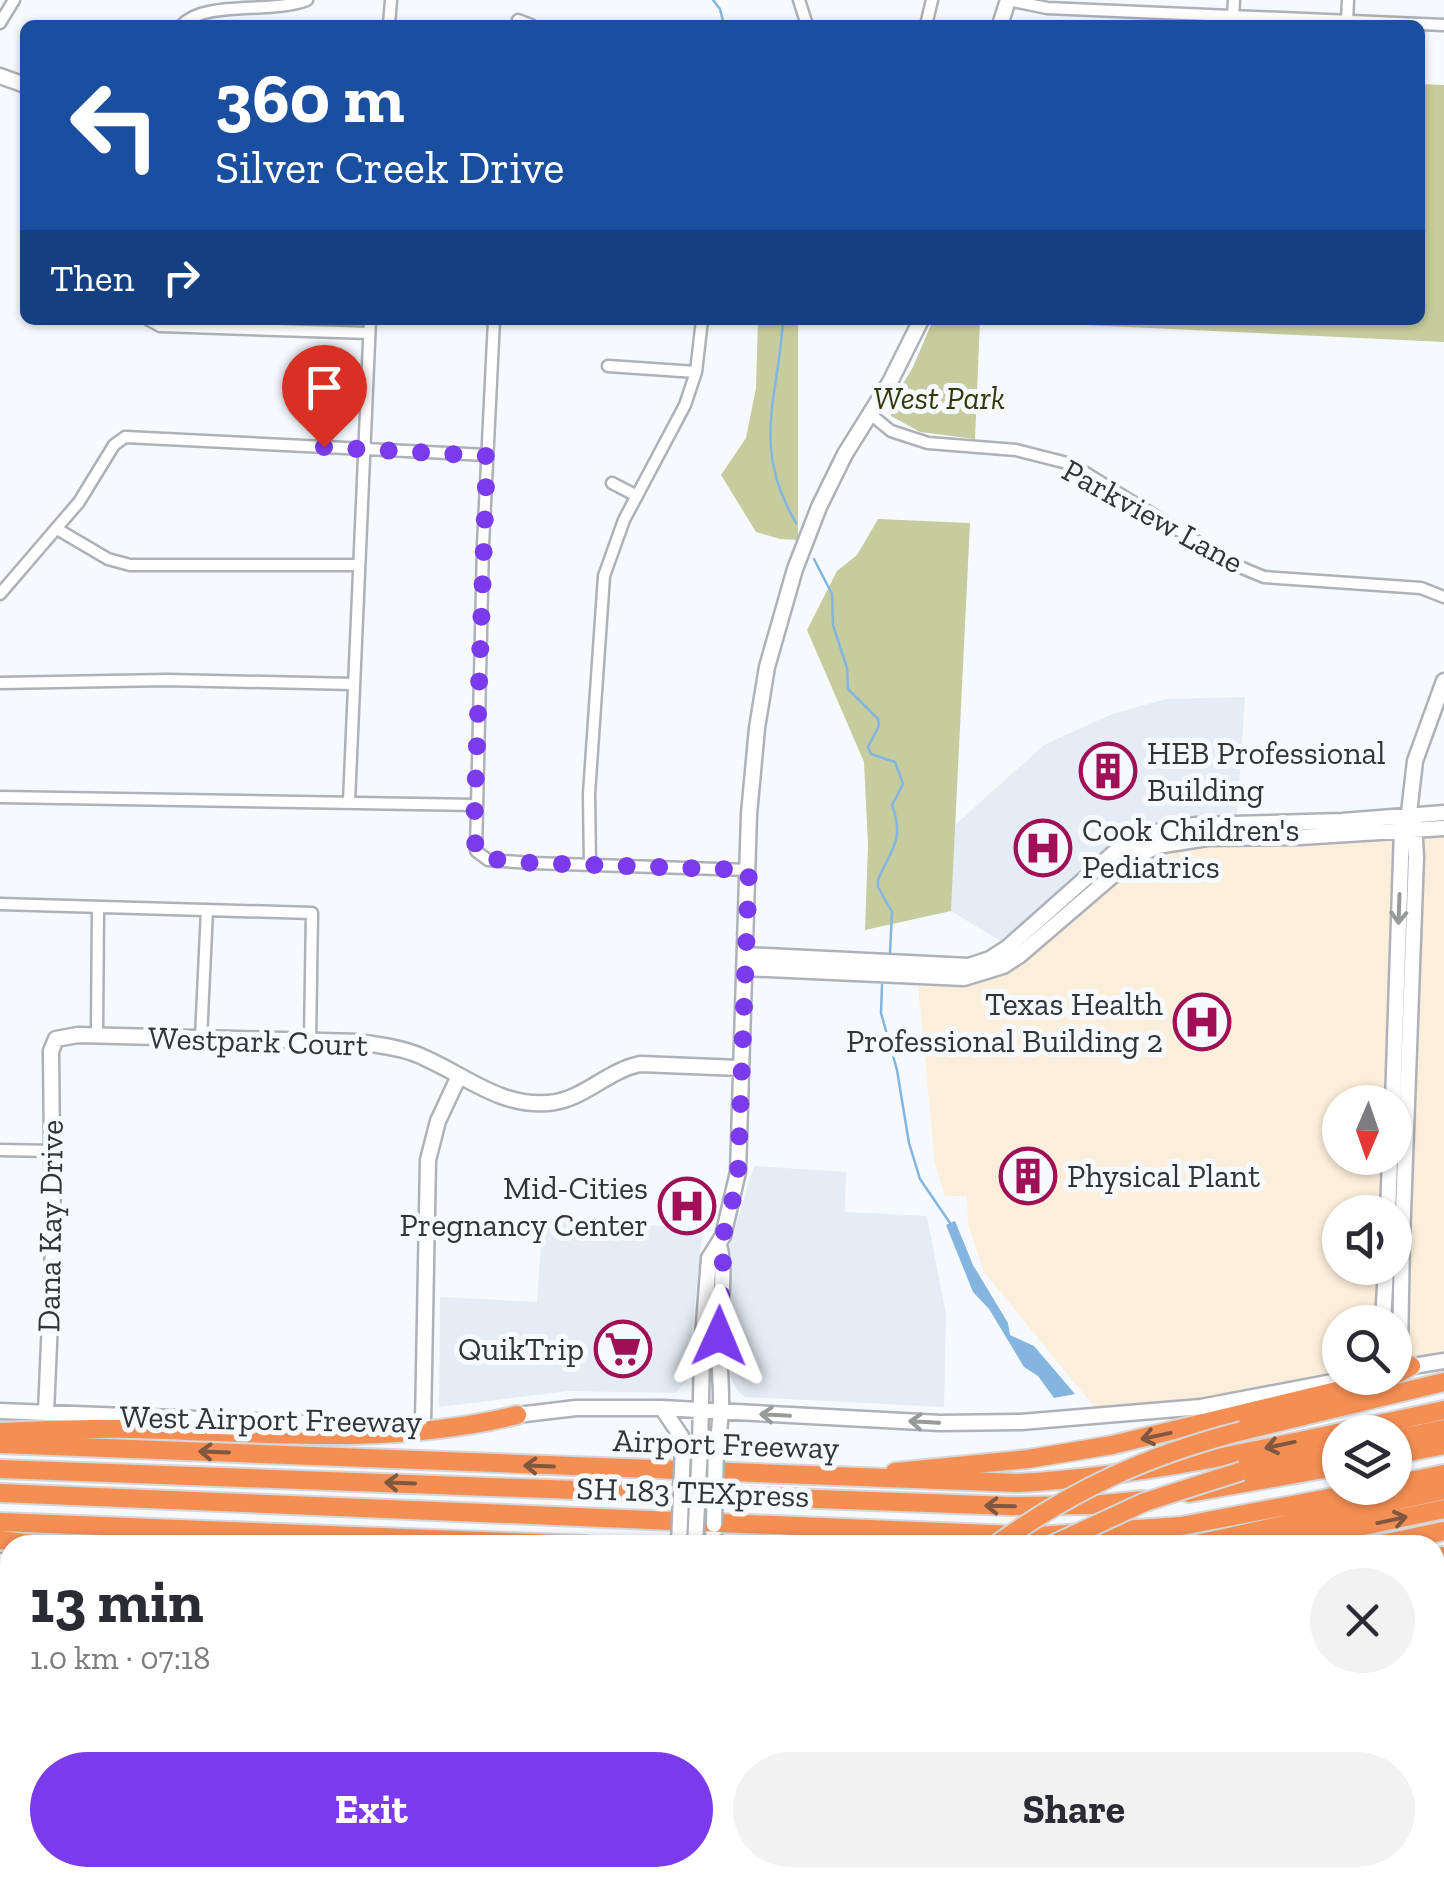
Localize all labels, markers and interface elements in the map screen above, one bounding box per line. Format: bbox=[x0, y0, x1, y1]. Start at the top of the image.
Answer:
text: 360 m bbox=[215, 56, 405, 140]
icon: left bbox=[50, 60, 180, 190]
text: Silver Creek Drive bbox=[215, 141, 564, 195]
icon: right bbox=[154, 250, 209, 305]
text: Then bbox=[50, 255, 134, 301]
pin bbox=[282, 345, 367, 448]
icon: arrive bbox=[297, 360, 352, 415]
park label: West Park bbox=[873, 379, 1005, 417]
street label: Parkview Lane bbox=[1056, 451, 1250, 581]
place label: HEB Professional Building bbox=[1147, 734, 1386, 809]
building icon: HEB Professional Building bbox=[1078, 741, 1138, 801]
place label: Cook Children's Pediatrics bbox=[1082, 811, 1299, 886]
hospital icon: Cook Children's Pediatrics bbox=[1013, 818, 1073, 878]
one-way arrow bbox=[1390, 893, 1409, 925]
place label: Texas Health Professional Building 2 bbox=[846, 985, 1163, 1060]
hospital icon: Texas Health Professional Building 2 bbox=[1172, 992, 1232, 1052]
street label: Westpark Court bbox=[147, 1018, 369, 1064]
north arrow bbox=[1322, 1085, 1412, 1175]
map controls bbox=[1322, 1085, 1412, 1505]
street label: Dana Kay Drive bbox=[29, 1119, 71, 1333]
building icon: Physical Plant bbox=[998, 1146, 1058, 1206]
place label: Physical Plant bbox=[1067, 1157, 1260, 1195]
place label: Mid-Cities Pregnancy Center bbox=[399, 1169, 648, 1244]
hospital icon: Mid-Cities Pregnancy Center bbox=[657, 1176, 717, 1236]
button: sound bbox=[1322, 1195, 1412, 1285]
position arrow bbox=[667, 1284, 771, 1388]
button: search bbox=[1322, 1305, 1412, 1395]
supermarket icon: QuikTrip bbox=[593, 1319, 653, 1379]
place label: QuikTrip bbox=[458, 1330, 584, 1368]
street label: West Airport Freeway bbox=[120, 1397, 423, 1441]
one-way arrow bbox=[759, 1405, 791, 1424]
one-way arrow bbox=[908, 1412, 940, 1431]
button: layers bbox=[1322, 1415, 1412, 1505]
street label: Airport Freeway bbox=[612, 1421, 840, 1467]
one-way arrow bbox=[1141, 1428, 1173, 1447]
one-way arrow bbox=[1265, 1436, 1297, 1455]
one-way arrow bbox=[199, 1442, 231, 1461]
one-way arrow bbox=[523, 1456, 555, 1475]
street label: SH 183 TEXpress bbox=[576, 1469, 810, 1515]
one-way arrow bbox=[384, 1473, 416, 1492]
one-way arrow bbox=[985, 1496, 1018, 1516]
one-way arrow bbox=[1375, 1510, 1407, 1528]
text: 13 min bbox=[30, 1565, 204, 1637]
button: close bbox=[1310, 1568, 1415, 1673]
text: 1.0 km · 07:18 bbox=[30, 1639, 210, 1677]
button: Exit bbox=[30, 1752, 713, 1867]
button: Share bbox=[733, 1752, 1415, 1867]

